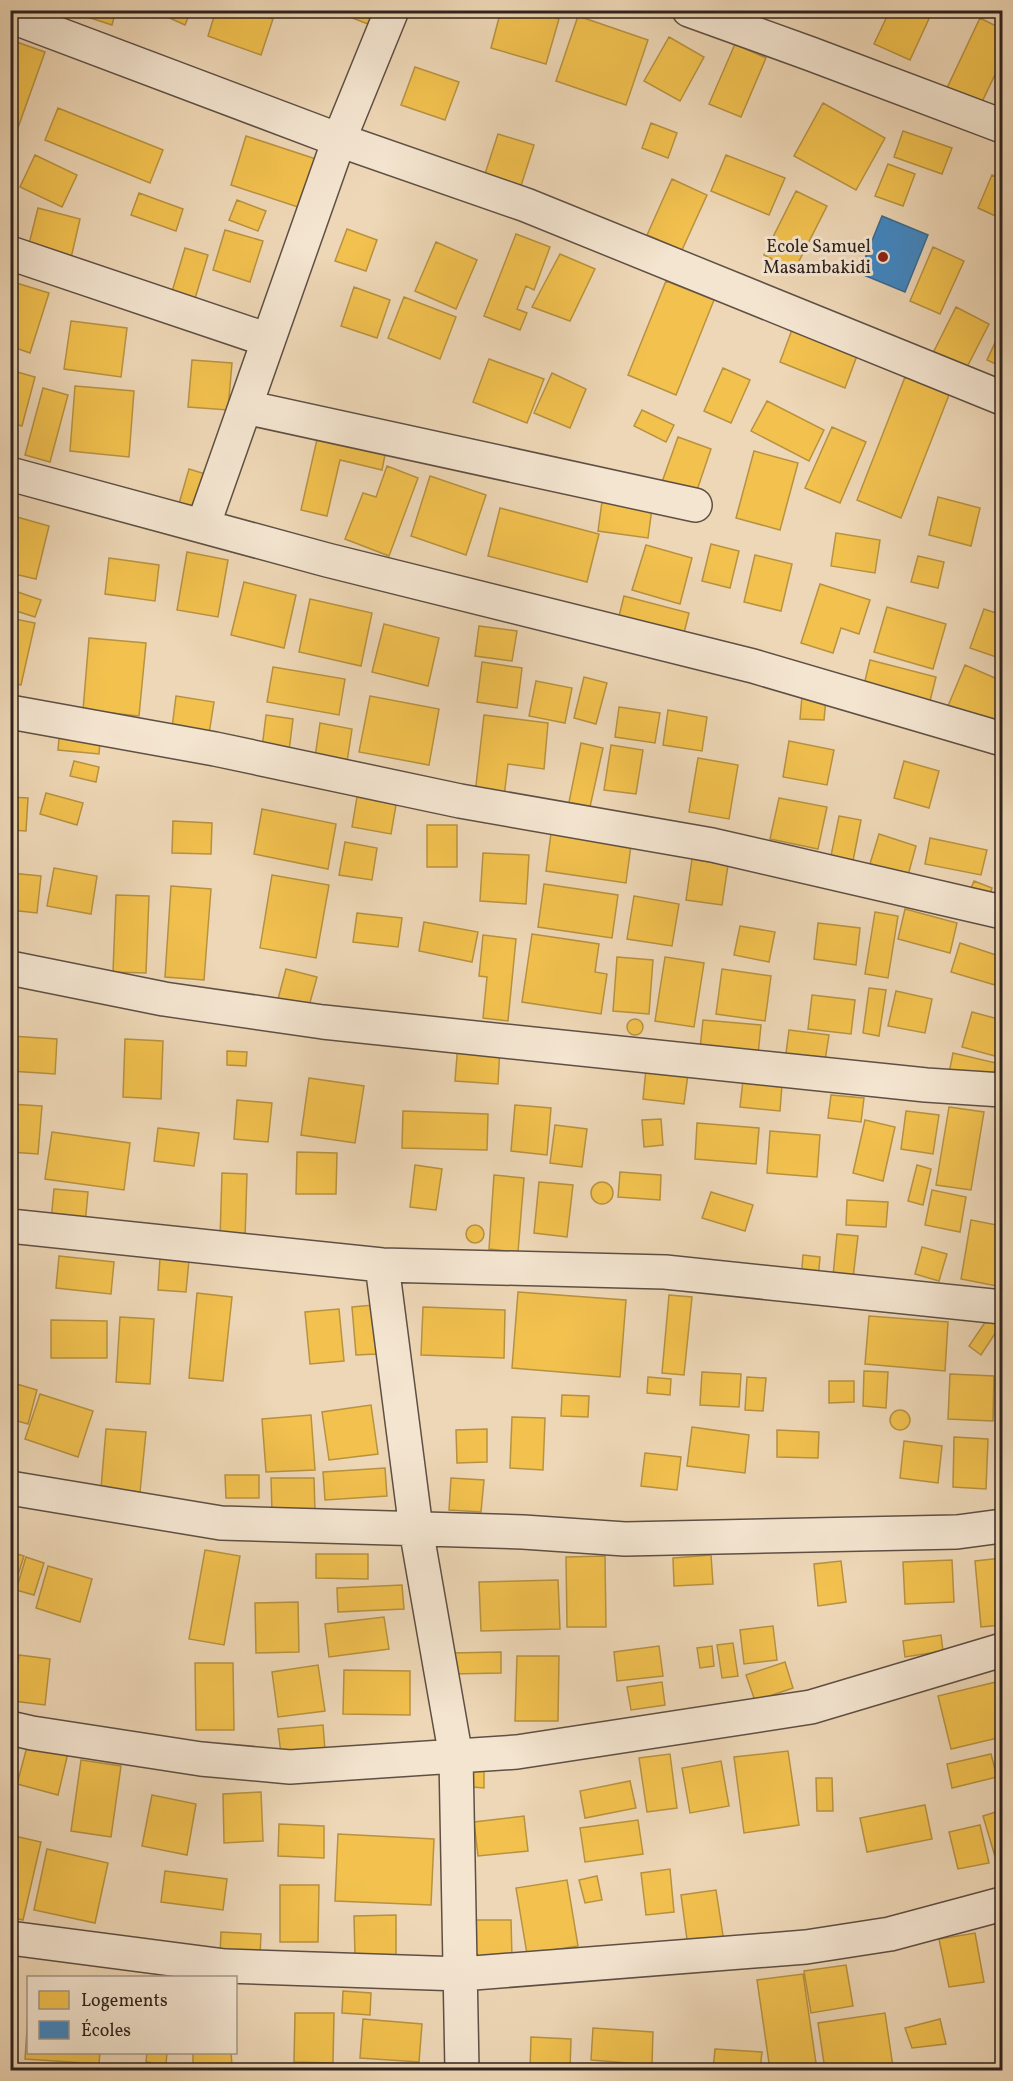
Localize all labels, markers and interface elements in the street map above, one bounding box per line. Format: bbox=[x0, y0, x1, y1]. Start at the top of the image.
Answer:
place label: Ecole Samuel Masambakidi bbox=[763, 235, 871, 281]
marker: Ecole Samuel Masambakidi bbox=[876, 250, 890, 264]
legend bbox=[27, 1976, 237, 2054]
text: Logements bbox=[81, 1989, 168, 2014]
text: Écoles bbox=[81, 2019, 131, 2044]

